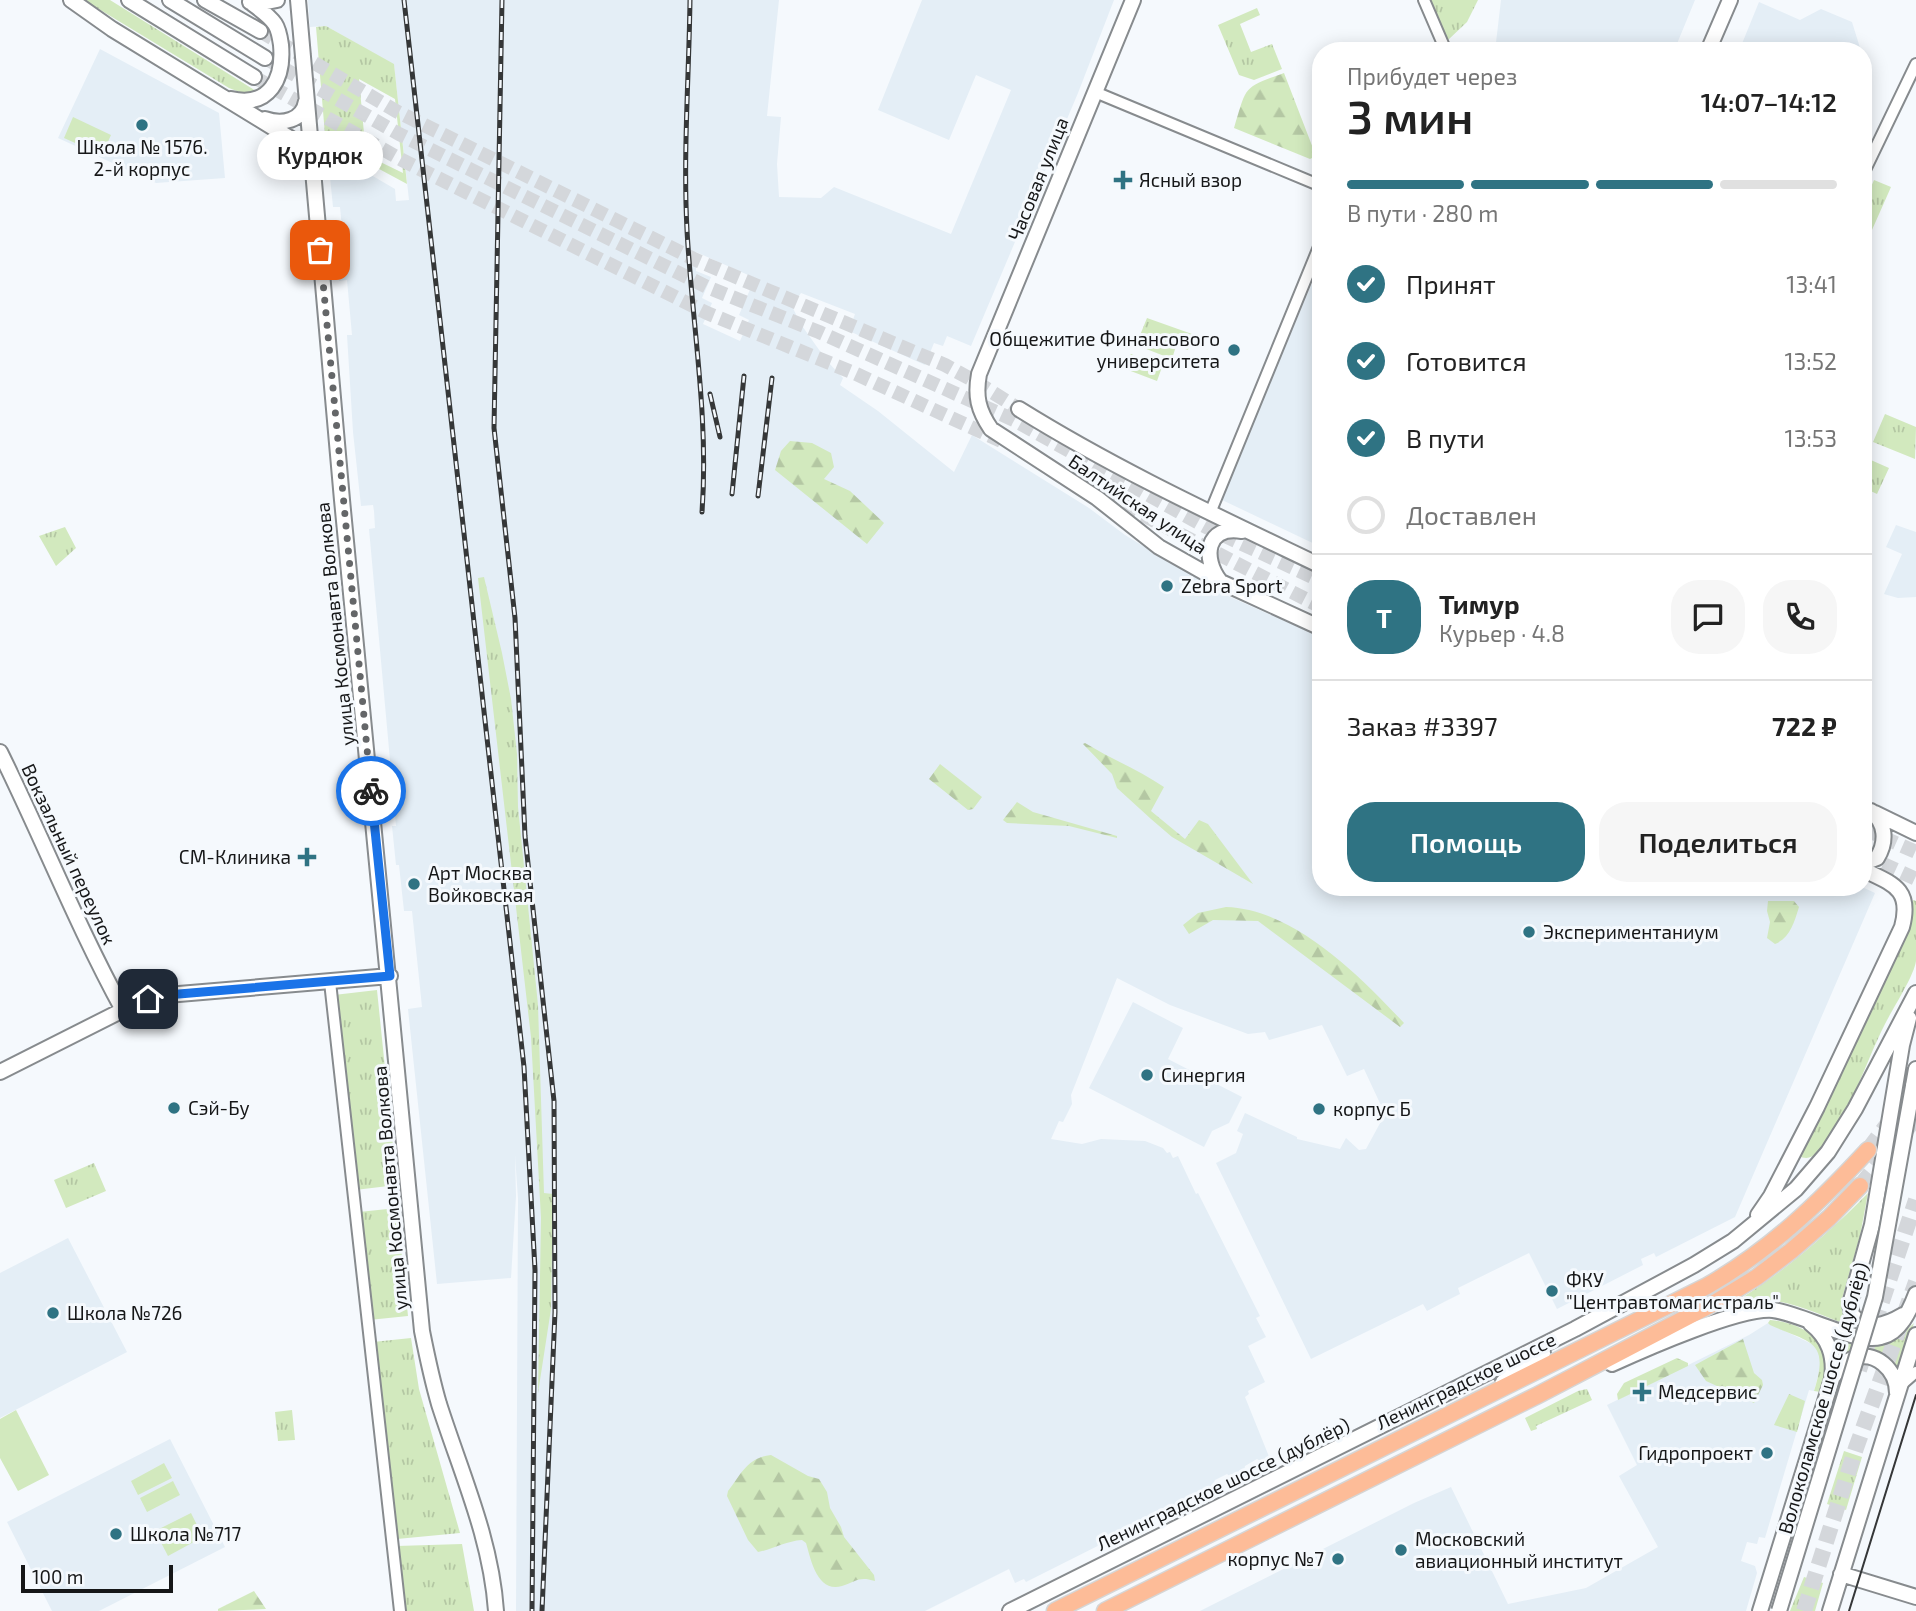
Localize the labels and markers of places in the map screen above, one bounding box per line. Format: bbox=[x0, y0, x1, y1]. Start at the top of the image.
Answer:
marker: Школа № 1576. 2-й корпус bbox=[134, 117, 150, 133]
callout: Курдюк bbox=[257, 131, 383, 180]
place label: Школа № 1576. 2-й корпус bbox=[76, 135, 208, 181]
place label: Ясный взор bbox=[1139, 168, 1242, 191]
marker: Ясный взор bbox=[1113, 170, 1133, 190]
pin bbox=[290, 220, 350, 280]
place label: Общежитие Финансового университета bbox=[989, 327, 1220, 373]
marker: Общежитие Финансового университета bbox=[1226, 342, 1242, 358]
place label: Zebra Sport bbox=[1181, 574, 1282, 597]
marker: Zebra Sport bbox=[1159, 578, 1175, 594]
place label: СМ-Клиника bbox=[179, 845, 291, 868]
marker: СМ-Клиника bbox=[297, 847, 317, 867]
place label: Арт Москва Войковская bbox=[428, 861, 534, 906]
marker: Арт Москва Войковская bbox=[406, 876, 422, 892]
place label: Экспериментаниум bbox=[1543, 920, 1719, 944]
marker: Экспериментаниум bbox=[1521, 924, 1537, 940]
pin bbox=[118, 969, 178, 1029]
place label: Синергия bbox=[1161, 1063, 1246, 1086]
marker: Синергия bbox=[1139, 1067, 1155, 1083]
place label: Сэй-Бу bbox=[188, 1096, 250, 1120]
place label: корпус Б bbox=[1333, 1097, 1411, 1121]
marker: Сэй-Бу bbox=[166, 1100, 182, 1116]
marker: корпус Б bbox=[1311, 1101, 1327, 1117]
place label: ФКУ "Центравтомагистраль" bbox=[1566, 1268, 1779, 1313]
marker: ФКУ "Центравтомагистраль" bbox=[1544, 1283, 1560, 1299]
place label: Школа №726 bbox=[67, 1301, 182, 1324]
marker: Школа №726 bbox=[45, 1305, 61, 1321]
place label: Медсервис bbox=[1658, 1380, 1757, 1403]
marker: Медсервис bbox=[1632, 1382, 1652, 1402]
place label: Гидропроект bbox=[1638, 1441, 1753, 1464]
marker: Гидропроект bbox=[1759, 1445, 1775, 1461]
place label: Школа №717 bbox=[130, 1522, 241, 1545]
marker: Школа №717 bbox=[108, 1526, 124, 1542]
place label: Московский авиационный институт bbox=[1415, 1527, 1623, 1573]
marker: Московский авиационный институт bbox=[1393, 1542, 1409, 1558]
place label: корпус №7 bbox=[1227, 1547, 1324, 1571]
marker: корпус №7 bbox=[1330, 1551, 1346, 1567]

